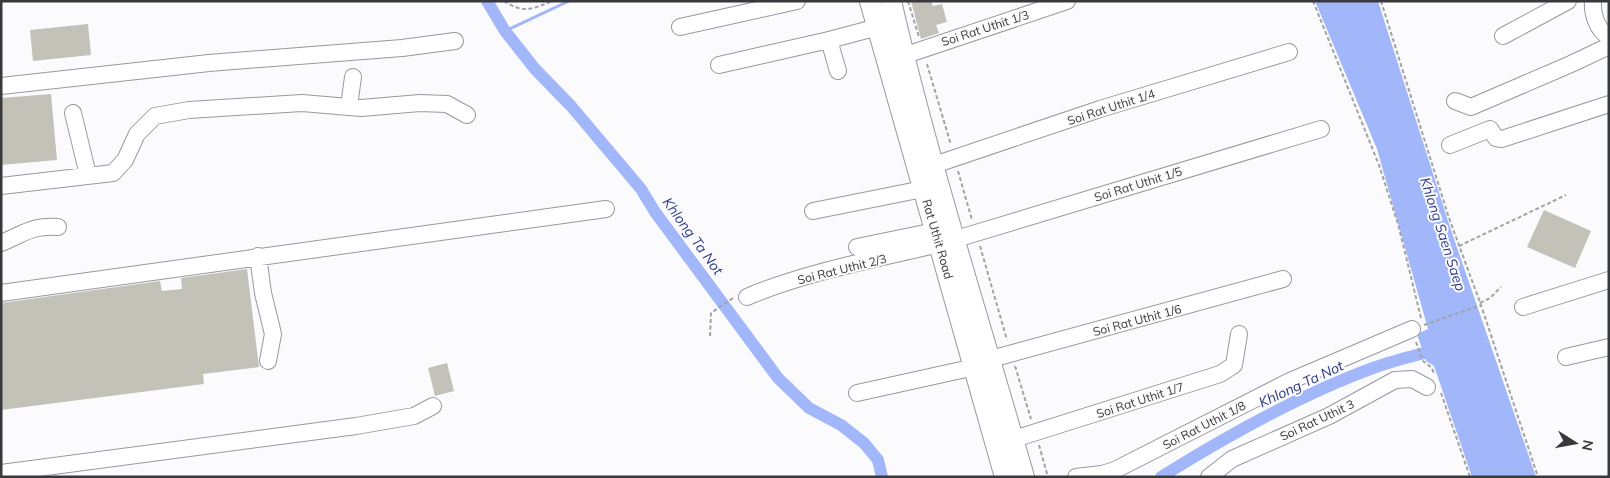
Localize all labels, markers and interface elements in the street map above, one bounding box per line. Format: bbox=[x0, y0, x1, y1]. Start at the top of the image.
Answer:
street label: Soi Rat Uthit 1/3 bbox=[939, 7, 1031, 49]
street label: Soi Rat Uthit 1/4 bbox=[1065, 86, 1157, 128]
street label: Soi Rat Uthit 1/5 bbox=[1092, 164, 1184, 204]
water label: Khlong Saen Saep bbox=[1416, 175, 1470, 293]
water label: Khlong Ta Not bbox=[659, 194, 728, 279]
street label: Rat Uthit Road bbox=[919, 197, 957, 281]
street label: Soi Rat Uthit 2/3 bbox=[796, 251, 888, 287]
street label: Soi Rat Uthit 1/6 bbox=[1091, 301, 1183, 339]
water label: Khlong Ta Not bbox=[1256, 356, 1347, 411]
street label: Soi Rat Uthit 1/7 bbox=[1094, 379, 1186, 421]
street label: Soi Rat Uthit 3 bbox=[1277, 396, 1357, 444]
street label: Soi Rat Uthit 1/8 bbox=[1160, 398, 1248, 452]
north arrow bbox=[1550, 418, 1600, 468]
text: N bbox=[1578, 439, 1598, 452]

